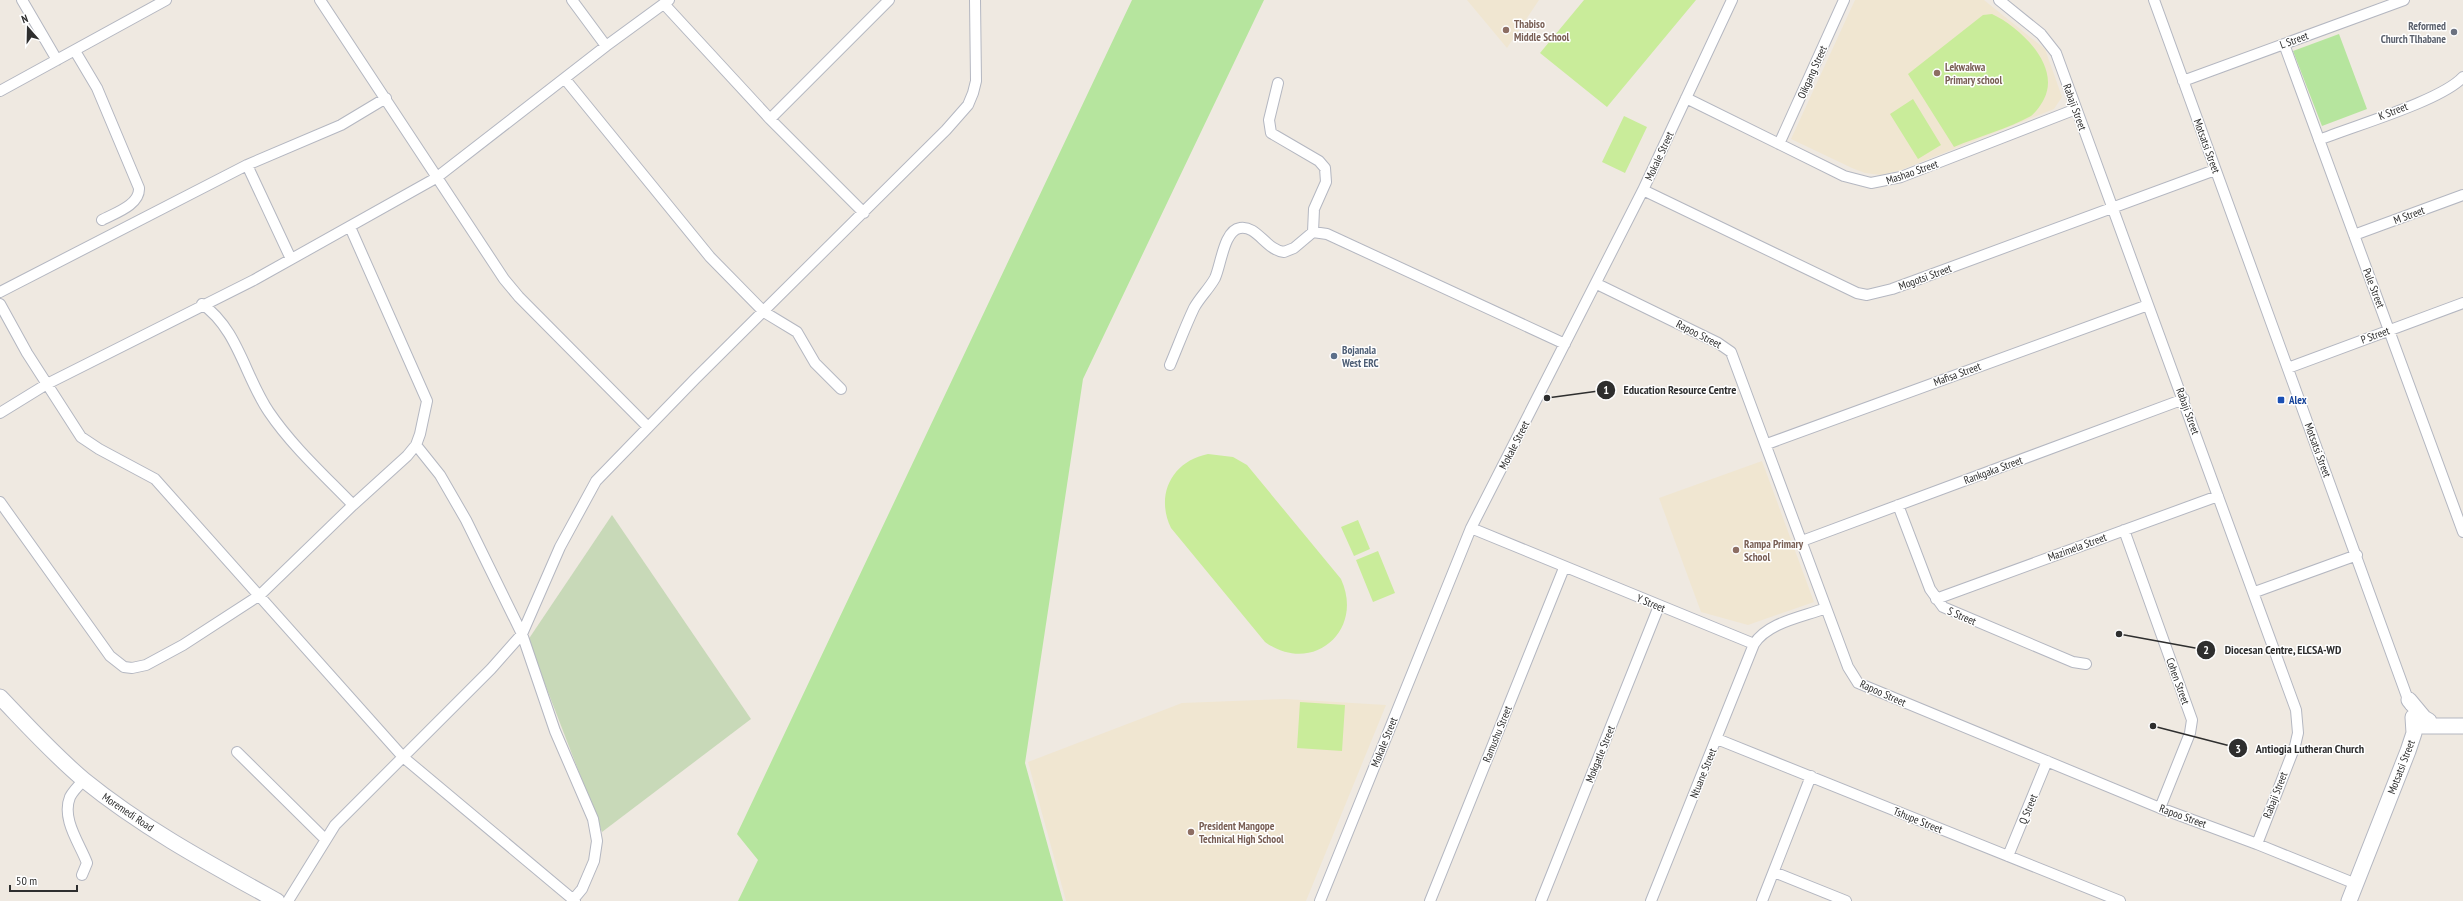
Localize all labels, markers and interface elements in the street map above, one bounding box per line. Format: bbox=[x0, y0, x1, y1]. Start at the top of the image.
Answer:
north arrow bbox=[8, 8, 48, 48]
text: N bbox=[19, 11, 30, 26]
place label: Thabiso Middle School bbox=[1514, 17, 1570, 44]
place label: Reformed Church Tlhabane bbox=[2381, 19, 2446, 46]
marker: Thabiso Middle School bbox=[1501, 25, 1511, 35]
marker: Reformed Church Tlhabane bbox=[2449, 27, 2459, 37]
street label: L Street bbox=[2278, 28, 2310, 52]
street label: Oikgang Street bbox=[1794, 43, 1830, 101]
place label: Lekwakwa Primary school bbox=[1945, 60, 2003, 87]
marker: Lekwakwa Primary school bbox=[1932, 68, 1942, 78]
street label: Rabaji Street bbox=[2060, 82, 2090, 132]
street label: K Street bbox=[2376, 99, 2410, 123]
street label: Motsatsi Street bbox=[2191, 117, 2223, 175]
street label: Mokale Street bbox=[1642, 129, 1676, 183]
street label: Mashao Street bbox=[1884, 157, 1940, 187]
street label: M Street bbox=[2392, 203, 2426, 227]
street label: Mogotsi Street bbox=[1897, 261, 1953, 293]
street label: Pule Street bbox=[2360, 266, 2388, 310]
street label: Rapoo Street bbox=[1674, 317, 1724, 351]
street label: P Street bbox=[2359, 323, 2391, 347]
place label: Bojanala West ERC bbox=[1341, 343, 1378, 370]
marker: Bojanala West ERC bbox=[1329, 351, 1339, 361]
street label: Mafisa Street bbox=[1931, 359, 1983, 389]
callout: Education Resource Centre bbox=[1596, 378, 1744, 402]
text: 1 bbox=[1603, 382, 1609, 397]
text: Education Resource Centre bbox=[1624, 382, 1736, 397]
street label: Rabaji Street bbox=[2173, 386, 2203, 436]
place label: Alex bbox=[2288, 393, 2307, 407]
marker: Alex bbox=[2276, 395, 2286, 405]
street label: Mokale Street bbox=[1496, 418, 1532, 472]
street label: Motsatsi Street bbox=[2302, 421, 2334, 479]
street label: Rankgaka Street bbox=[1962, 453, 2024, 487]
street label: Mazimela Street bbox=[2046, 530, 2108, 564]
place label: Rampa Primary School bbox=[1744, 537, 1804, 564]
marker: Rampa Primary School bbox=[1731, 545, 1741, 555]
street label: Y Street bbox=[1635, 591, 1667, 615]
street label: S Street bbox=[1946, 604, 1978, 628]
callout: Diocesan Centre, ELCSA-WD bbox=[2196, 638, 2350, 662]
text: 2 bbox=[2203, 642, 2209, 657]
text: Diocesan Centre, ELCSA-WD bbox=[2225, 642, 2342, 657]
street label: Cohen Street bbox=[2163, 656, 2193, 706]
street label: Rapoo Street bbox=[1858, 677, 1908, 709]
street label: Ramushu Street bbox=[1479, 704, 1515, 764]
street label: Mokale Street bbox=[1368, 715, 1400, 769]
street label: Mokgatle Street bbox=[1582, 723, 1618, 785]
callout: Antiogia Lutheran Church bbox=[2228, 736, 2373, 760]
street label: Motsatsi Street bbox=[2384, 738, 2418, 796]
text: 3 bbox=[2235, 741, 2241, 756]
text: Antiogia Lutheran Church bbox=[2255, 741, 2364, 756]
street label: Ntuane Street bbox=[1687, 746, 1719, 800]
street label: Rabaji Street bbox=[2260, 770, 2290, 820]
street label: Moremedi Road bbox=[100, 790, 157, 835]
street label: Q Street bbox=[2016, 792, 2040, 826]
street label: Rapoo Street bbox=[2158, 801, 2208, 831]
street label: Tshupe Street bbox=[1891, 804, 1945, 836]
place label: President Mangope Technical High School bbox=[1199, 819, 1284, 846]
marker: President Mangope Technical High School bbox=[1186, 827, 1196, 837]
scale bar bbox=[10, 867, 77, 893]
text: 50 m bbox=[16, 873, 37, 888]

